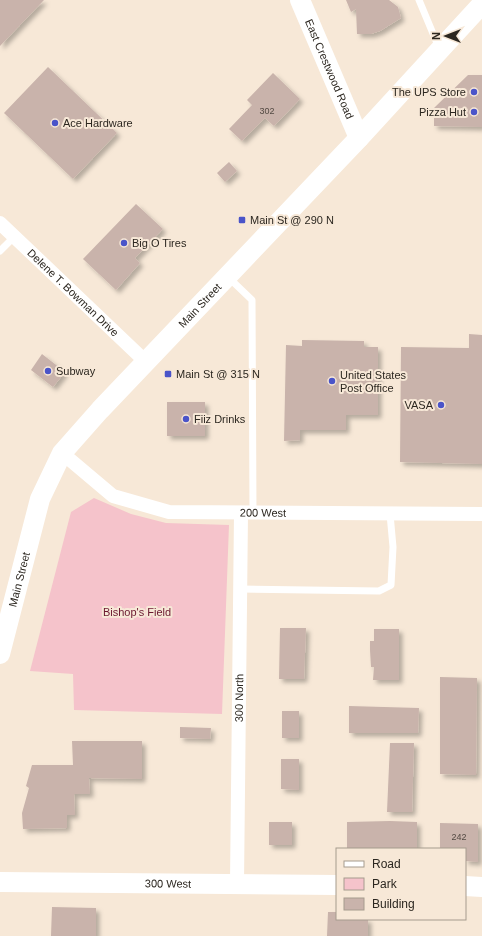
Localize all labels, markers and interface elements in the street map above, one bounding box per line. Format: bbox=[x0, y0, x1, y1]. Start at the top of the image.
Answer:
north arrow bbox=[426, 16, 466, 56]
street label: East Crestwood Road bbox=[303, 17, 356, 121]
text: N bbox=[430, 32, 442, 40]
place label: The UPS Store bbox=[392, 86, 466, 98]
marker: The UPS Store bbox=[469, 87, 479, 97]
house number: 302 bbox=[259, 106, 275, 116]
place label: Pizza Hut bbox=[419, 106, 466, 118]
marker: Pizza Hut bbox=[469, 107, 479, 117]
place label: Ace Hardware bbox=[63, 117, 133, 129]
marker: Ace Hardware bbox=[50, 118, 60, 128]
place label: Main St @ 290 N bbox=[250, 214, 334, 226]
marker: Main St @ 290 N bbox=[237, 215, 247, 225]
place label: Big O Tires bbox=[132, 237, 187, 249]
marker: Big O Tires bbox=[119, 238, 129, 248]
street label: Delene T. Bowman Drive bbox=[25, 247, 121, 339]
street label: Main Street bbox=[176, 281, 223, 330]
place label: Subway bbox=[56, 365, 96, 377]
marker: Subway bbox=[43, 366, 53, 376]
place label: Main St @ 315 N bbox=[176, 368, 260, 380]
marker: Main St @ 315 N bbox=[163, 369, 173, 379]
place label: United States Post Office bbox=[340, 369, 407, 394]
marker: United States Post Office bbox=[327, 376, 337, 386]
place label: VASA bbox=[404, 399, 434, 411]
marker: VASA bbox=[436, 400, 446, 410]
place label: Fiiz Drinks bbox=[194, 413, 246, 425]
marker: Fiiz Drinks bbox=[181, 414, 191, 424]
street label: 200 West bbox=[240, 506, 286, 519]
street label: Main Street bbox=[6, 551, 32, 608]
park label: Bishop's Field bbox=[103, 606, 171, 618]
street label: 300 North bbox=[233, 674, 245, 722]
house number: 242 bbox=[451, 832, 467, 842]
legend bbox=[336, 848, 466, 920]
text: Road bbox=[372, 857, 401, 871]
street label: 300 West bbox=[145, 877, 191, 890]
text: Park bbox=[372, 877, 398, 891]
text: Building bbox=[372, 897, 415, 911]

